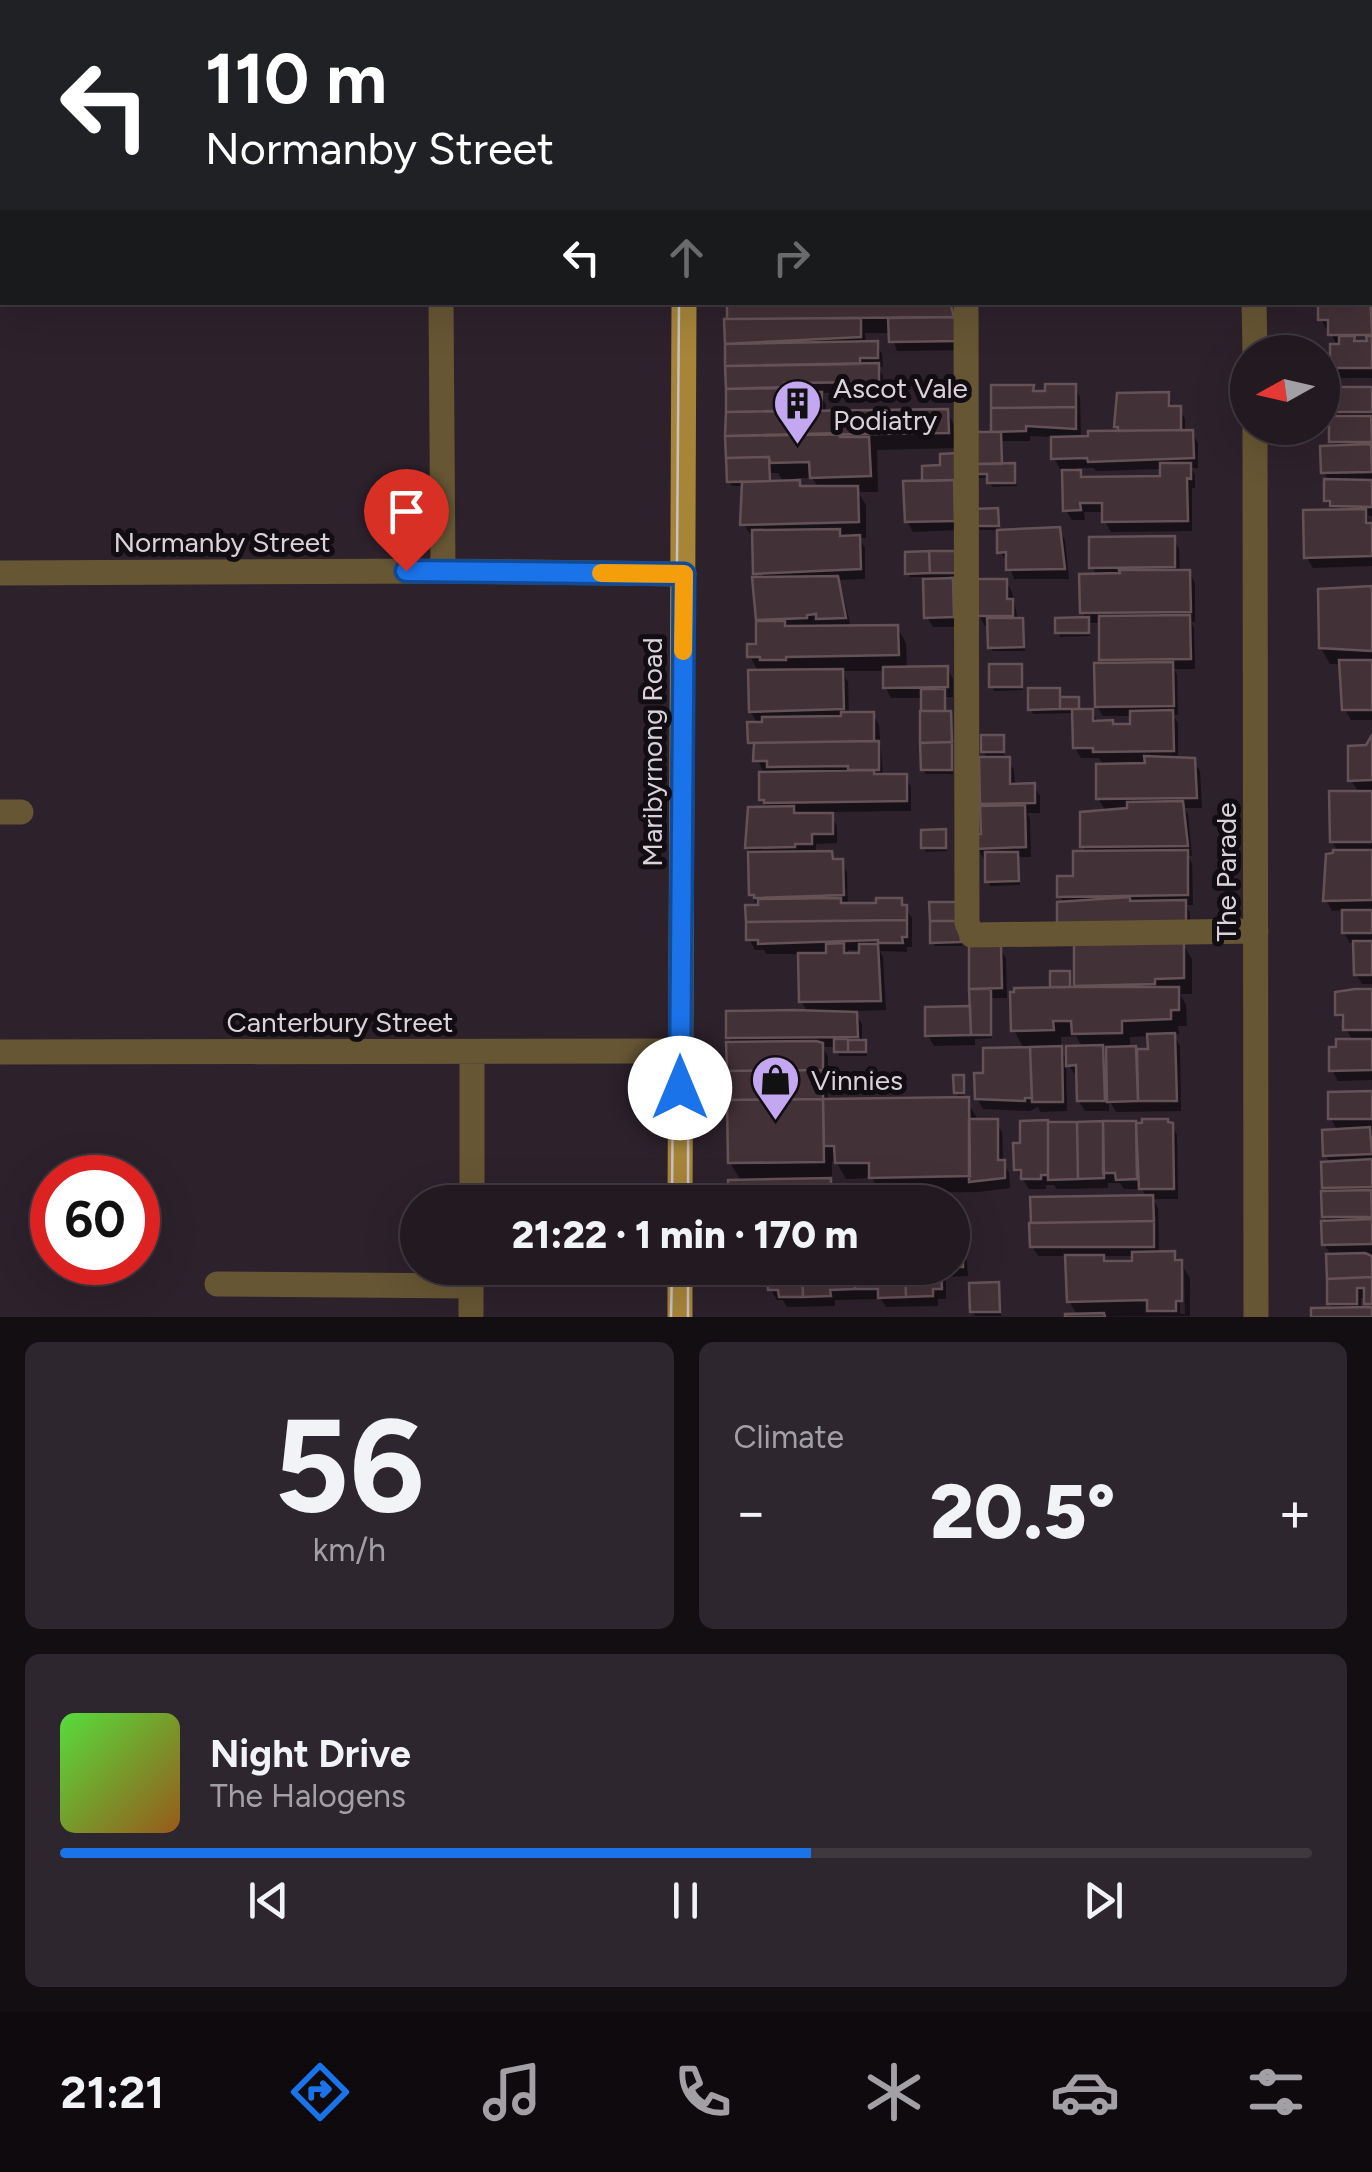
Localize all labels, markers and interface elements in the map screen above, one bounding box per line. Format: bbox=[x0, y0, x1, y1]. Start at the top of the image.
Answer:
text: 110 m bbox=[205, 36, 387, 121]
icon: left bbox=[40, 40, 170, 170]
text: Normanby Street bbox=[205, 121, 554, 175]
icon: left bbox=[554, 230, 609, 285]
icon: ahead bbox=[659, 230, 714, 285]
icon: right bbox=[764, 230, 819, 285]
north arrow bbox=[1230, 335, 1340, 445]
map controls bbox=[1230, 335, 1340, 445]
place label: Ascot Vale Podiatry bbox=[833, 371, 968, 437]
building icon: Ascot Vale Podiatry bbox=[772, 378, 824, 446]
pin bbox=[364, 469, 449, 572]
icon: arrive bbox=[379, 484, 434, 539]
street label: Normanby Street bbox=[113, 525, 331, 559]
street label: Maribyrnong Road bbox=[635, 637, 669, 867]
street label: The Parade bbox=[1209, 803, 1243, 941]
street label: Canterbury Street bbox=[227, 1005, 453, 1039]
position arrow bbox=[628, 1036, 732, 1140]
shop icon: Vinnies bbox=[750, 1054, 802, 1122]
place label: Vinnies bbox=[811, 1063, 903, 1097]
speed limit sign: 60 bbox=[30, 1155, 160, 1285]
text: 21:22 · 1 min · 170 m bbox=[512, 1212, 858, 1258]
text: 56 bbox=[274, 1388, 425, 1544]
text: Climate bbox=[734, 1418, 844, 1456]
text: 20.5° bbox=[930, 1467, 1116, 1557]
text: − bbox=[734, 1479, 768, 1545]
text: + bbox=[1278, 1479, 1312, 1545]
text: km/h bbox=[313, 1531, 386, 1569]
text: Night Drive bbox=[210, 1731, 411, 1777]
text: The Halogens bbox=[210, 1777, 406, 1815]
icon: previous bbox=[241, 1873, 296, 1928]
icon: pause bbox=[658, 1873, 713, 1928]
icon: next bbox=[1076, 1873, 1131, 1928]
icon: directions bbox=[285, 2057, 355, 2127]
icon: music bbox=[477, 2057, 547, 2127]
icon: phone bbox=[668, 2057, 738, 2127]
icon: climate bbox=[859, 2057, 929, 2127]
icon: car bbox=[1050, 2057, 1120, 2127]
icon: filters bbox=[1241, 2057, 1311, 2127]
text: 21:21 bbox=[61, 2065, 164, 2119]

